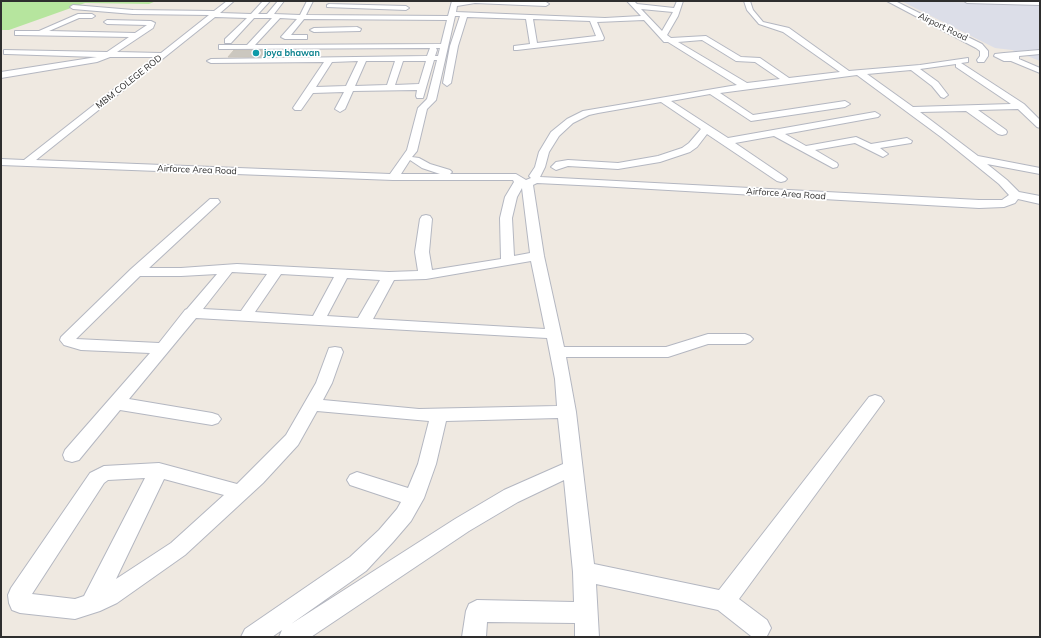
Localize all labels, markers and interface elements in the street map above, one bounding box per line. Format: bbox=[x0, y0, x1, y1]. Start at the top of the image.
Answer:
street label: Airport Road bbox=[917, 10, 969, 44]
marker: joya bhawan bbox=[251, 48, 261, 58]
place label: joya bhawan bbox=[264, 48, 320, 58]
street label: MBM COLEGE ROD bbox=[94, 53, 164, 111]
street label: Airforce Area Road bbox=[157, 163, 237, 177]
street label: Airforce Area Road bbox=[746, 186, 826, 202]

